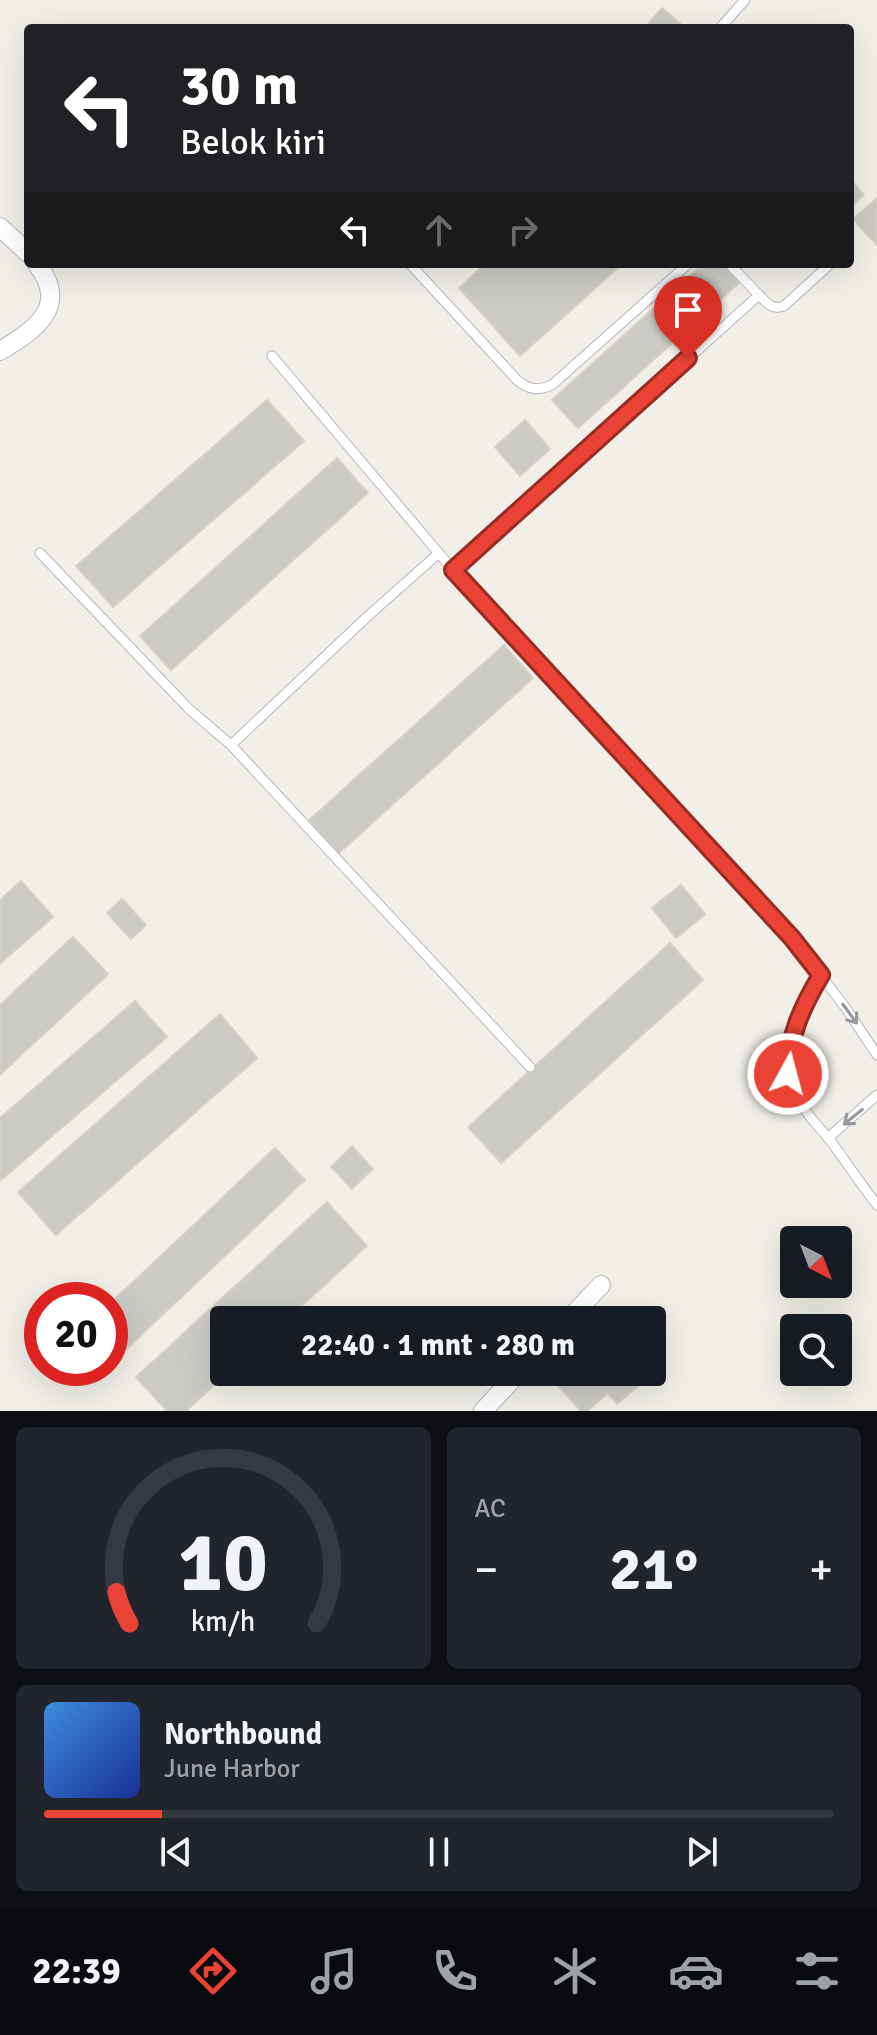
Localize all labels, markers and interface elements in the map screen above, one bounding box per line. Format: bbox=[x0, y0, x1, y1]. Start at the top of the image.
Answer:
text: 30 m bbox=[180, 51, 298, 120]
icon: left bbox=[48, 56, 152, 160]
text: Belok kiri bbox=[180, 120, 326, 165]
icon: left bbox=[333, 208, 377, 252]
icon: ahead bbox=[417, 208, 461, 252]
icon: right bbox=[501, 208, 545, 252]
pin bbox=[654, 276, 722, 358]
icon: arrive bbox=[666, 288, 710, 332]
one-way arrow bbox=[841, 1003, 858, 1024]
position arrow bbox=[746, 1032, 830, 1116]
one-way arrow bbox=[843, 1109, 864, 1126]
north arrow bbox=[780, 1226, 852, 1298]
map controls bbox=[780, 1226, 852, 1386]
speed limit sign: 20 bbox=[24, 1282, 128, 1386]
button: search bbox=[780, 1314, 852, 1386]
text: 22:40 · 1 mnt · 280 m bbox=[301, 1327, 575, 1364]
text: AC bbox=[475, 1493, 506, 1525]
text: 10 bbox=[178, 1512, 268, 1614]
text: 21° bbox=[609, 1533, 698, 1607]
text: − bbox=[475, 1543, 498, 1597]
text: + bbox=[809, 1543, 833, 1597]
text: km/h bbox=[191, 1604, 256, 1639]
text: Northbound bbox=[164, 1716, 322, 1753]
text: June Harbor bbox=[164, 1753, 300, 1785]
icon: previous bbox=[154, 1830, 198, 1874]
icon: pause bbox=[417, 1830, 461, 1874]
icon: next bbox=[680, 1830, 724, 1874]
icon: directions bbox=[185, 1943, 241, 1999]
icon: music bbox=[306, 1943, 362, 1999]
icon: phone bbox=[427, 1943, 483, 1999]
icon: climate bbox=[547, 1943, 603, 1999]
icon: car bbox=[668, 1943, 724, 1999]
icon: filters bbox=[789, 1943, 845, 1999]
text: 22:39 bbox=[32, 1949, 121, 1994]

